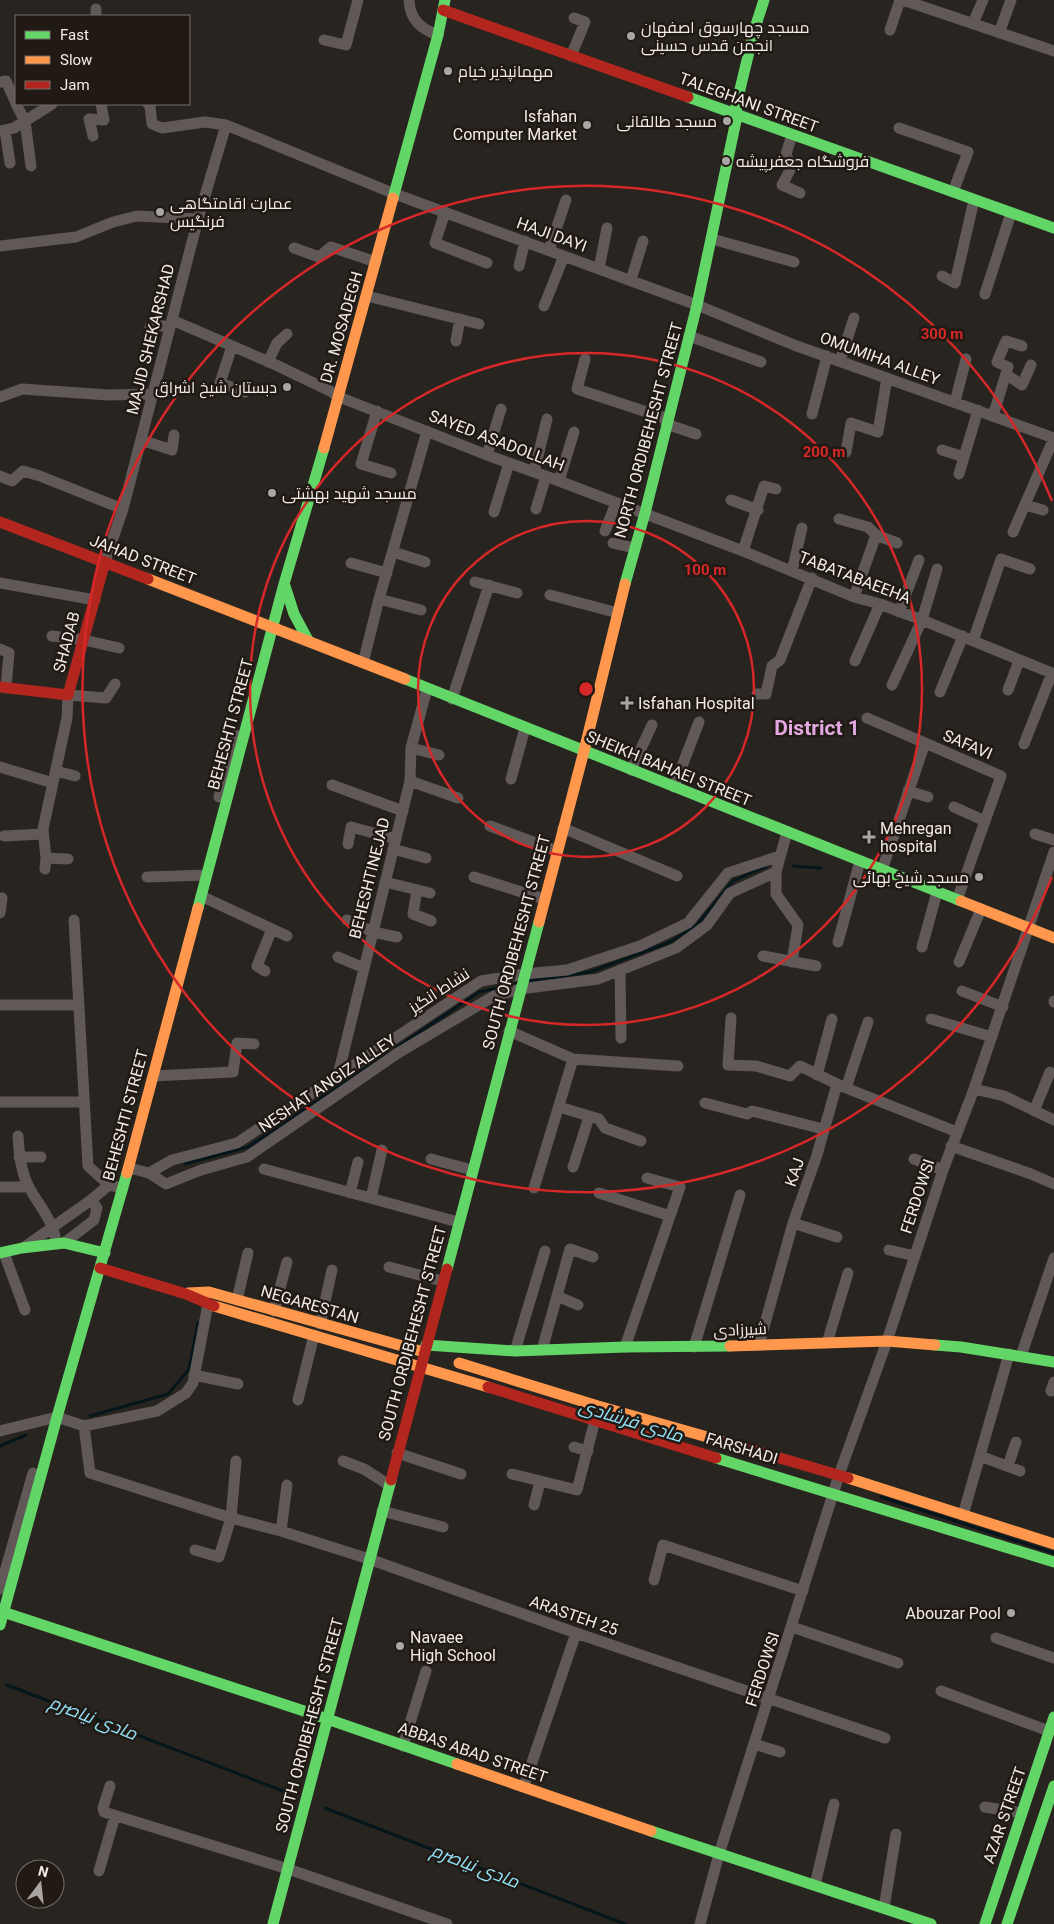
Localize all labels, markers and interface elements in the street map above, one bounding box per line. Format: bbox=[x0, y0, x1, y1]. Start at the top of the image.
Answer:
legend bbox=[15, 15, 190, 105]
place label: مسجد چهارسوق اصفهان انجمن قدس حسینی bbox=[641, 18, 809, 56]
text: Fast bbox=[60, 26, 89, 44]
marker: مسجد چهارسوق اصفهان انجمن قدس حسینی bbox=[625, 30, 637, 42]
text: Slow bbox=[60, 51, 92, 69]
place label: مهمانپذیر خیام bbox=[458, 62, 553, 83]
marker: مهمانپذیر خیام bbox=[442, 65, 454, 77]
street label: TALEGHANI STREET bbox=[677, 68, 821, 137]
text: Jam bbox=[60, 76, 90, 94]
place label: Isfahan Computer Market bbox=[453, 107, 577, 144]
place label: مسجد طالقانی bbox=[616, 112, 717, 132]
marker: مسجد طالقانی bbox=[721, 115, 733, 127]
marker: Isfahan Computer Market bbox=[581, 119, 593, 131]
place label: فروشگاه جعفرپیشه bbox=[736, 152, 869, 173]
marker: فروشگاه جعفرپیشه bbox=[720, 155, 732, 167]
place label: عمارت اقامتگاهی فرنگیس bbox=[170, 194, 292, 232]
marker: عمارت اقامتگاهی فرنگیس bbox=[154, 206, 166, 218]
street label: HAJI DAYI bbox=[514, 213, 589, 256]
street label: MAJID SHEKARSHAD bbox=[123, 262, 178, 416]
street label: DR. MOSADEGH bbox=[316, 269, 367, 385]
street label: NORTH ORDIBEHESHT STREET bbox=[611, 320, 687, 540]
text: 300 m bbox=[921, 325, 963, 343]
street label: OMUMIHA ALLEY bbox=[817, 328, 943, 389]
place label: دبستان شیخ اشراق bbox=[155, 378, 277, 399]
marker: دبستان شیخ اشراق bbox=[281, 381, 293, 393]
street label: SAYED ASADOLLAH bbox=[426, 406, 567, 475]
text: 200 m bbox=[803, 443, 845, 461]
place label: مسجد شهید بهشتی bbox=[282, 484, 417, 504]
marker: مسجد شهید بهشتی bbox=[266, 487, 278, 499]
street label: JAHAD STREET bbox=[87, 530, 199, 589]
street label: TABATABAEEHA bbox=[796, 547, 914, 608]
text: 100 m bbox=[684, 561, 726, 579]
street label: SHADAB bbox=[49, 610, 84, 675]
street label: BEHESHTI STREET bbox=[204, 656, 257, 792]
centre of rings bbox=[577, 680, 595, 698]
place label: Isfahan Hospital bbox=[638, 694, 755, 713]
marker: Isfahan Hospital bbox=[620, 696, 634, 710]
district label: District 1 bbox=[774, 716, 860, 740]
street label: SAFAVI bbox=[940, 726, 995, 763]
street label: SHEIKH BAHAEI STREET bbox=[583, 727, 755, 810]
street label: BEHESHTINEJAD bbox=[345, 816, 394, 941]
place label: Mehregan hospital bbox=[880, 819, 952, 856]
marker: Mehregan hospital bbox=[862, 830, 876, 844]
street label: SOUTH ORDIBEHESHT STREET bbox=[479, 832, 554, 1052]
place label: مسجد شیخ بهائی bbox=[853, 868, 969, 889]
marker: مسجد شیخ بهائی bbox=[973, 871, 985, 883]
street label: نشاط انگیز bbox=[405, 964, 473, 1018]
street label: NESHAT ANGIZ ALLEY bbox=[255, 1030, 400, 1136]
street label: BEHESHTI STREET bbox=[99, 1047, 152, 1183]
street label: KAJ bbox=[781, 1155, 808, 1189]
street label: FERDOWSI bbox=[896, 1156, 938, 1236]
street label: SOUTH ORDIBEHESHT STREET bbox=[375, 1223, 450, 1443]
street label: NEGARESTAN bbox=[259, 1281, 361, 1328]
street label: شیرزادی bbox=[713, 1319, 767, 1341]
water label: مادی فرشادی bbox=[576, 1395, 686, 1447]
street label: FARSHADI bbox=[704, 1429, 780, 1468]
street label: ARASTEH 25 bbox=[527, 1591, 621, 1639]
place label: Abouzar Pool bbox=[905, 1604, 1001, 1623]
marker: Abouzar Pool bbox=[1005, 1607, 1017, 1619]
street label: SOUTH ORDIBEHESHT STREET bbox=[272, 1615, 347, 1835]
place label: Navaee High School bbox=[410, 1628, 496, 1665]
street label: FERDOWSI bbox=[741, 1629, 783, 1709]
marker: Navaee High School bbox=[394, 1640, 406, 1652]
water label: مادی نیاصرم bbox=[45, 1691, 140, 1746]
street label: ABBAS ABAD STREET bbox=[396, 1718, 550, 1787]
street label: AZAR STREET bbox=[979, 1764, 1030, 1866]
water label: مادی نیاصرم bbox=[427, 1839, 522, 1894]
north arrow bbox=[15, 1859, 65, 1909]
text: N bbox=[37, 1862, 50, 1880]

